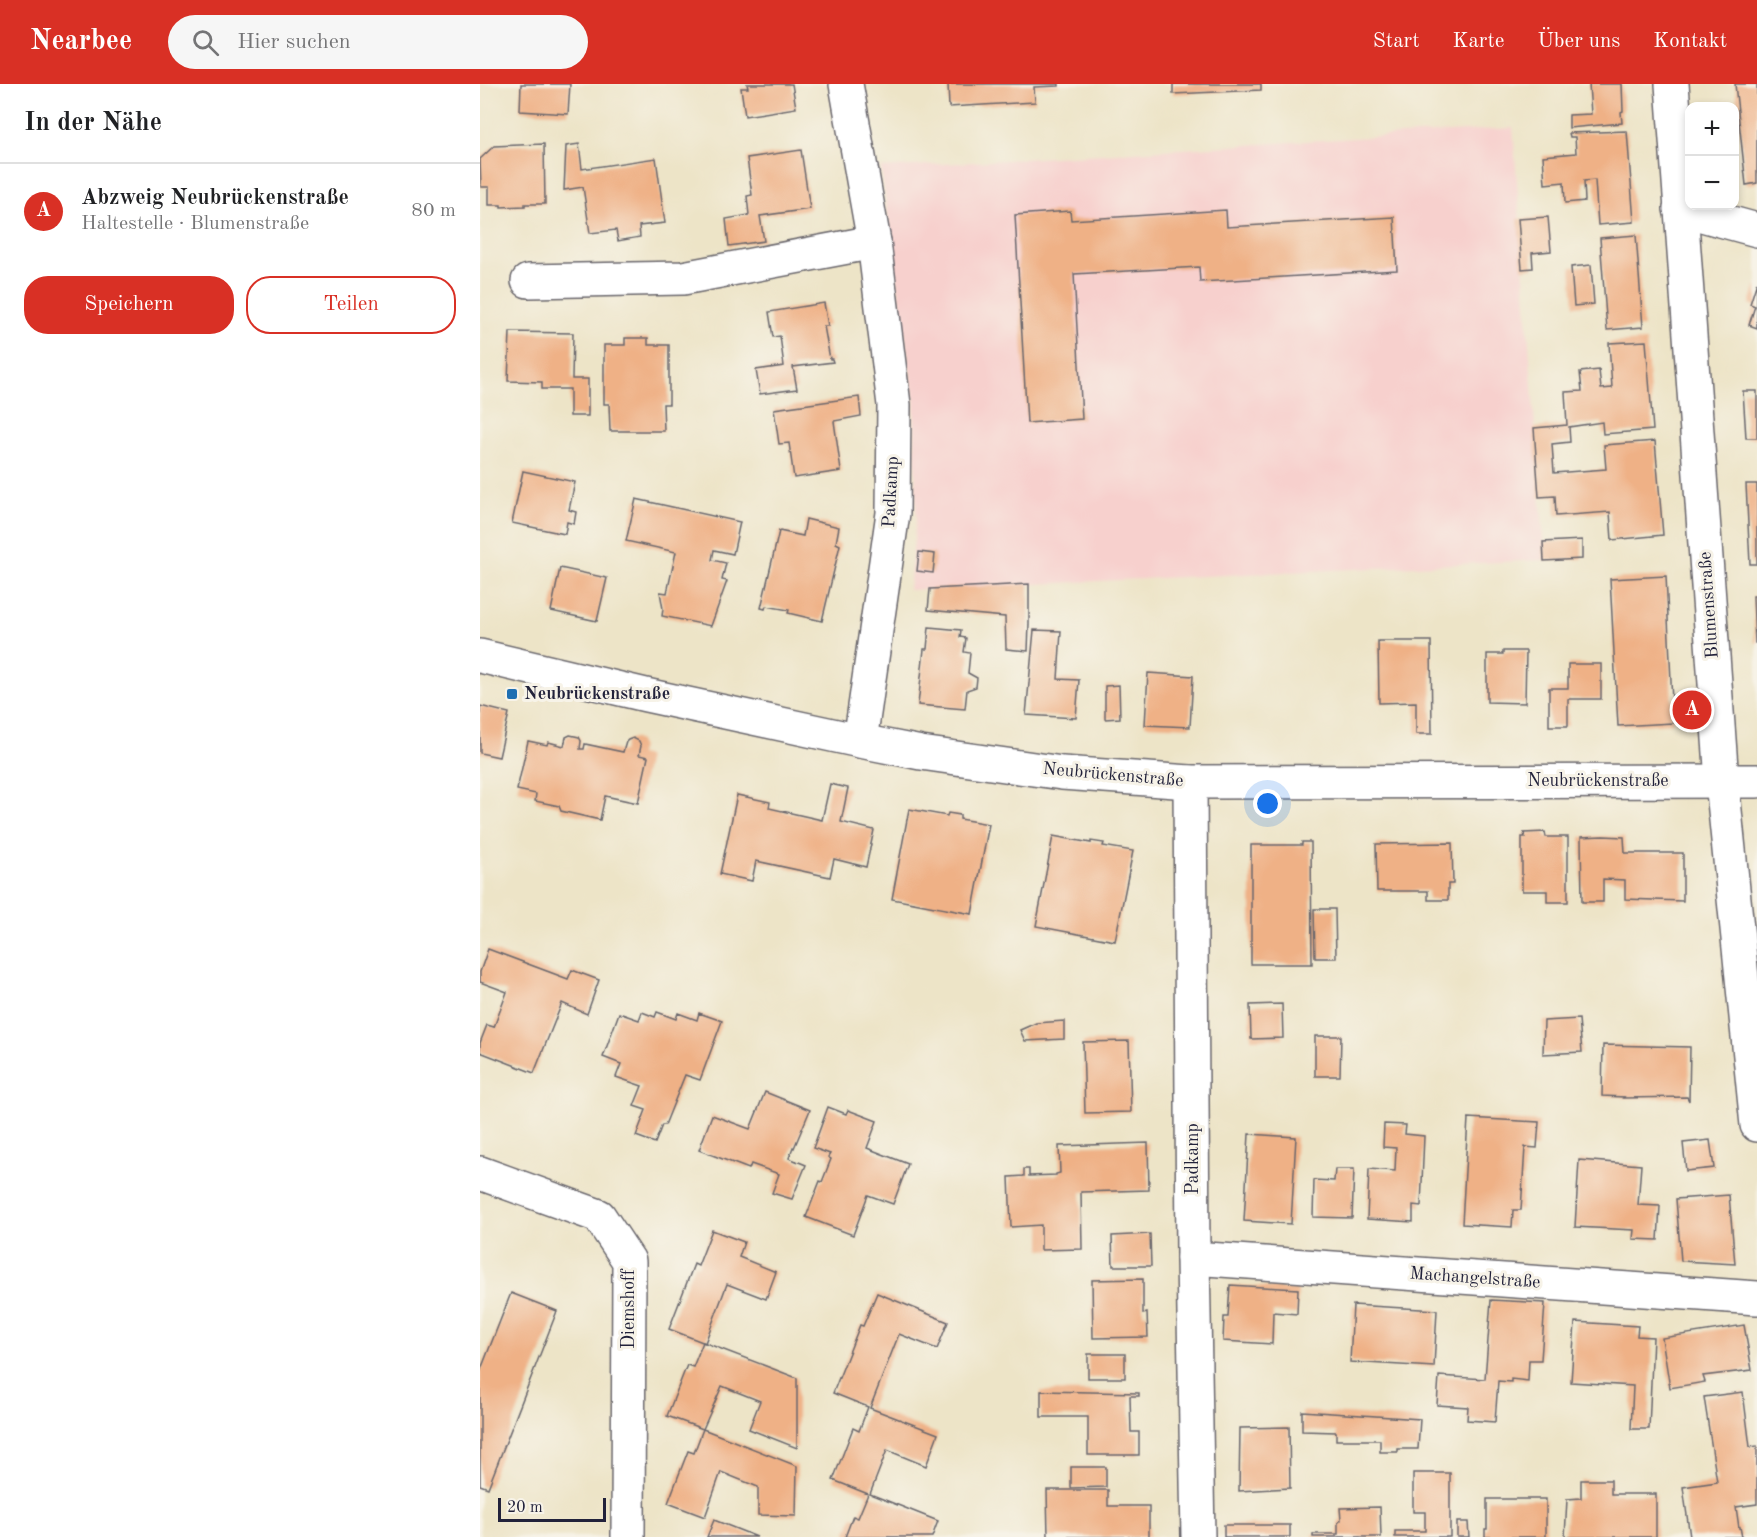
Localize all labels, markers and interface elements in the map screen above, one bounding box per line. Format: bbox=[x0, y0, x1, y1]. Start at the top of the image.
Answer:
search box bbox=[168, 15, 588, 69]
icon: search bbox=[189, 26, 222, 59]
text: Nearbee bbox=[30, 28, 132, 56]
text: Hier suchen bbox=[237, 31, 351, 53]
text: Start bbox=[1373, 31, 1420, 52]
text: Karte bbox=[1453, 31, 1504, 52]
text: Über uns bbox=[1537, 31, 1620, 52]
text: Kontakt bbox=[1653, 31, 1727, 52]
map controls bbox=[1685, 102, 1739, 210]
button: + bbox=[1685, 102, 1739, 156]
text: In der Nähe bbox=[24, 110, 162, 136]
button: − bbox=[1685, 156, 1739, 210]
text: Abzweig Neubrückenstraße bbox=[81, 187, 349, 209]
text: A bbox=[36, 201, 51, 221]
text: 80 m bbox=[411, 201, 456, 221]
text: Haltestelle · Blumenstraße bbox=[81, 214, 309, 234]
button: Speichern bbox=[24, 276, 234, 334]
button: Teilen bbox=[246, 276, 456, 334]
street label: Padkamp bbox=[880, 456, 902, 528]
street label: Blumenstraße bbox=[1696, 551, 1722, 659]
place label: Neubrückenstraße bbox=[524, 685, 670, 703]
marker: Neubrückenstraße bbox=[505, 687, 519, 701]
pin: A bbox=[1672, 688, 1712, 732]
street label: Neubrückenstraße bbox=[1042, 760, 1184, 790]
street label: Neubrückenstraße bbox=[1527, 772, 1669, 790]
your location bbox=[1253, 789, 1282, 818]
street label: Padkamp bbox=[1184, 1123, 1202, 1195]
street label: Machangelstraße bbox=[1409, 1264, 1541, 1292]
street label: Diemshoff bbox=[620, 1268, 638, 1349]
scale bar bbox=[498, 1495, 606, 1522]
text: 20 m bbox=[507, 1500, 543, 1516]

